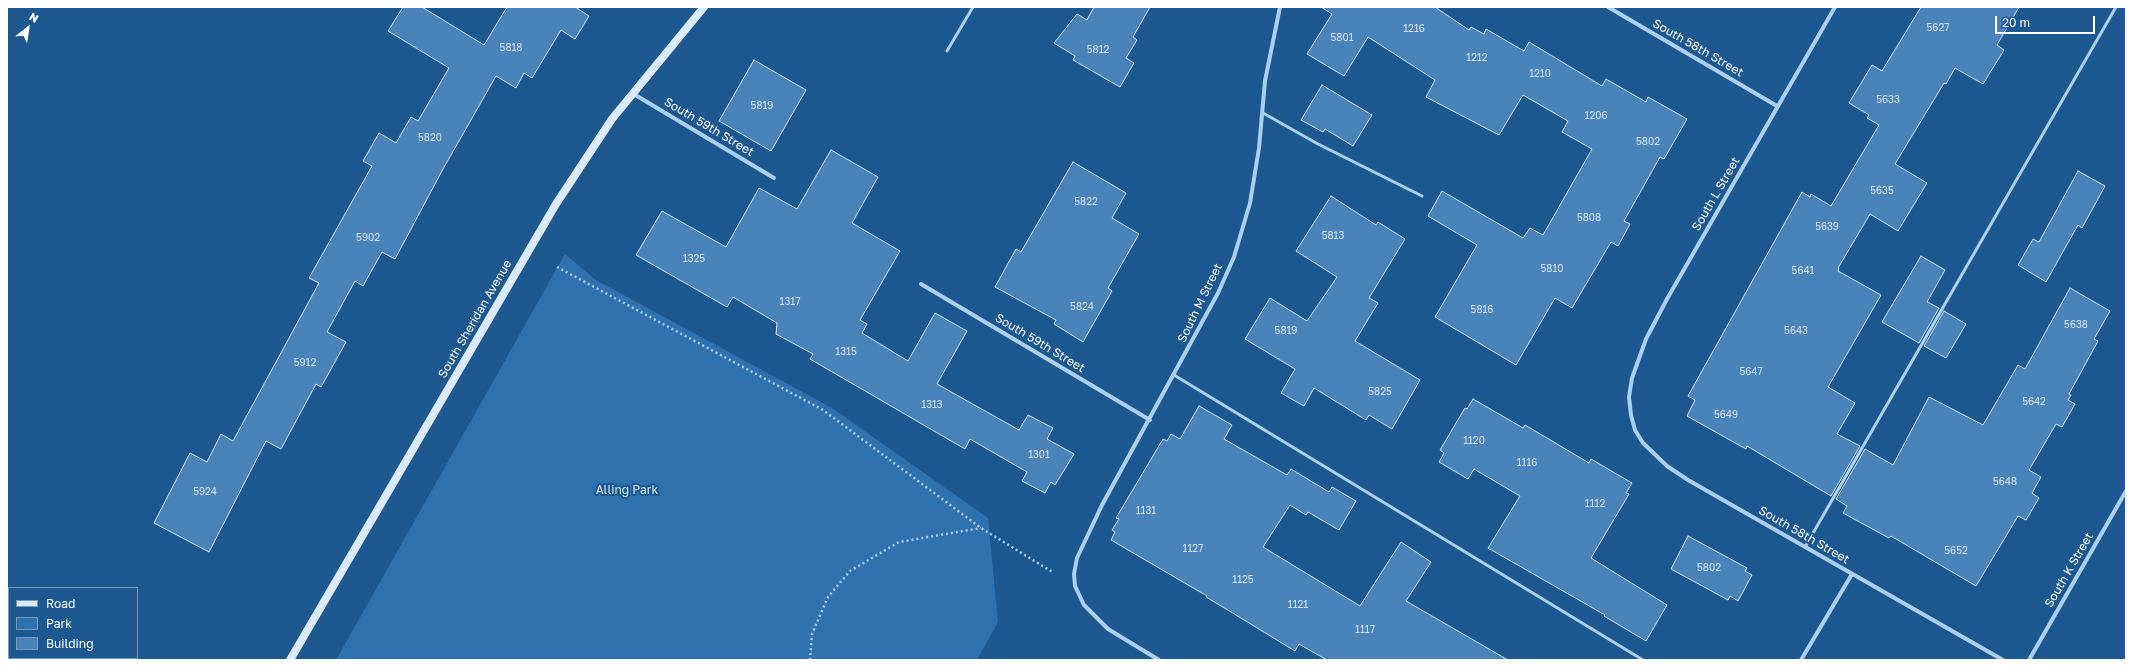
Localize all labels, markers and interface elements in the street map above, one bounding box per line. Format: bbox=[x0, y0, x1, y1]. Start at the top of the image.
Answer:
north arrow bbox=[8, 8, 48, 48]
scale bar bbox=[1997, 8, 2097, 34]
text: N bbox=[27, 9, 41, 25]
text: 20 m bbox=[2002, 15, 2030, 30]
street label: South 58th Street bbox=[1650, 16, 1746, 80]
house number: 5627 bbox=[1927, 22, 1949, 34]
house number: 1216 bbox=[1403, 23, 1425, 35]
house number: 5801 bbox=[1331, 32, 1353, 44]
house number: 5818 bbox=[500, 42, 522, 54]
house number: 5812 bbox=[1087, 44, 1109, 56]
house number: 1212 bbox=[1466, 52, 1488, 64]
house number: 1210 bbox=[1529, 68, 1551, 80]
street label: South 59th Street bbox=[661, 94, 757, 160]
house number: 5633 bbox=[1876, 94, 1900, 106]
house number: 5819 bbox=[751, 100, 773, 112]
house number: 1206 bbox=[1585, 110, 1607, 122]
house number: 5820 bbox=[418, 132, 442, 144]
house number: 5802 bbox=[1636, 136, 1660, 148]
street label: South L Street bbox=[1689, 155, 1743, 233]
house number: 5635 bbox=[1870, 185, 1894, 197]
house number: 5822 bbox=[1074, 196, 1098, 208]
house number: 5808 bbox=[1577, 212, 1601, 224]
house number: 5639 bbox=[1815, 221, 1839, 233]
house number: 5813 bbox=[1322, 230, 1344, 242]
house number: 5902 bbox=[356, 232, 380, 244]
house number: 1325 bbox=[683, 253, 705, 265]
street label: South Sheridan Avenue bbox=[435, 257, 515, 381]
street label: South M Street bbox=[1175, 261, 1225, 345]
house number: 5810 bbox=[1541, 263, 1563, 275]
house number: 5641 bbox=[1792, 265, 1814, 277]
house number: 1317 bbox=[780, 296, 800, 308]
house number: 5824 bbox=[1070, 301, 1094, 313]
house number: 5816 bbox=[1471, 304, 1493, 316]
street label: South 59th Street bbox=[992, 310, 1088, 376]
house number: 5638 bbox=[2064, 319, 2088, 331]
house number: 5819 bbox=[1275, 325, 1297, 337]
house number: 5643 bbox=[1784, 325, 1808, 337]
house number: 1315 bbox=[835, 346, 857, 358]
house number: 5912 bbox=[294, 357, 316, 369]
house number: 5647 bbox=[1739, 366, 1763, 378]
house number: 5825 bbox=[1368, 386, 1392, 398]
house number: 5642 bbox=[2022, 396, 2046, 408]
house number: 1313 bbox=[921, 399, 943, 411]
house number: 5649 bbox=[1714, 409, 1738, 421]
house number: 1120 bbox=[1463, 435, 1485, 447]
house number: 1301 bbox=[1028, 449, 1050, 461]
house number: 1116 bbox=[1517, 457, 1537, 469]
house number: 5648 bbox=[1993, 476, 2017, 488]
park label: Alling Park bbox=[596, 483, 658, 497]
house number: 5924 bbox=[193, 486, 217, 498]
house number: 1112 bbox=[1585, 498, 1605, 510]
street label: South 58th Street bbox=[1756, 503, 1852, 567]
house number: 1131 bbox=[1136, 505, 1156, 517]
street label: South K Street bbox=[2042, 530, 2096, 610]
house number: 1127 bbox=[1183, 543, 1203, 555]
house number: 5652 bbox=[1944, 545, 1968, 557]
house number: 5802 bbox=[1697, 562, 1721, 574]
house number: 1125 bbox=[1232, 574, 1254, 586]
legend bbox=[8, 587, 138, 659]
text: Road bbox=[46, 596, 75, 611]
house number: 1121 bbox=[1288, 599, 1308, 611]
text: Park bbox=[46, 616, 72, 631]
house number: 1117 bbox=[1355, 624, 1375, 636]
text: Building bbox=[46, 636, 94, 651]

